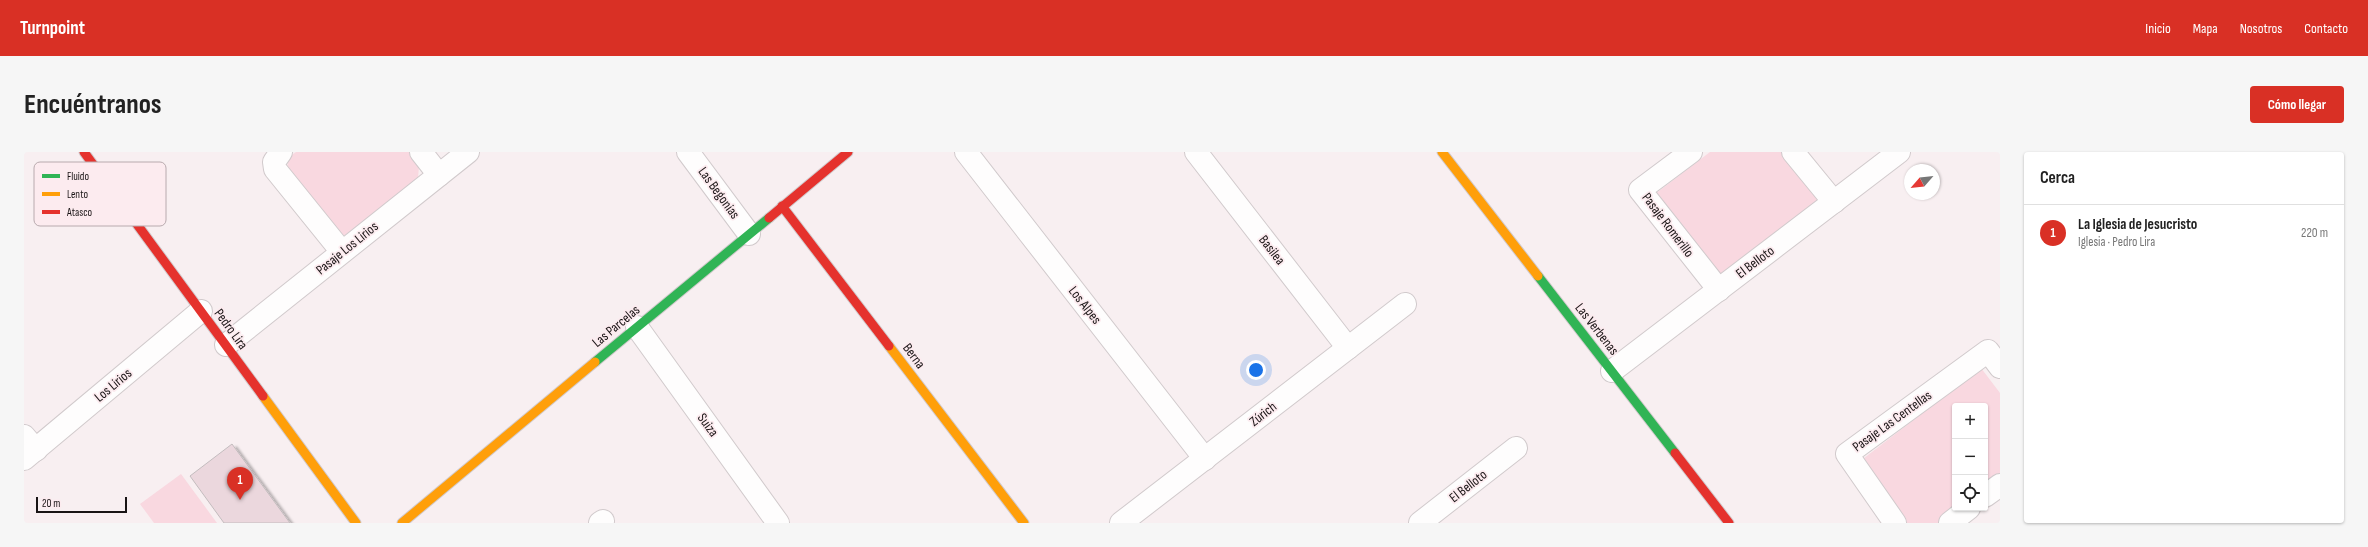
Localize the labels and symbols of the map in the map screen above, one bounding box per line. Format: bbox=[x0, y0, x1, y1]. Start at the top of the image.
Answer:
legend bbox=[34, 162, 166, 226]
street label: Las Begonias bbox=[694, 164, 744, 222]
north arrow bbox=[1904, 164, 1940, 200]
text: Fluido bbox=[67, 170, 89, 183]
text: Lento bbox=[67, 188, 88, 201]
street label: Pasaje Romerillo bbox=[1638, 189, 1698, 261]
text: Atasco bbox=[66, 206, 93, 219]
street label: Pasaje Los Lirios bbox=[312, 218, 382, 278]
street label: Basilea bbox=[1255, 232, 1289, 268]
street label: El Belloto bbox=[1733, 242, 1778, 282]
street label: Los Alpes bbox=[1065, 283, 1105, 327]
street label: Las Verbenas bbox=[1571, 300, 1623, 358]
street label: Las Parcelas bbox=[589, 301, 643, 351]
street label: Pedro Lira bbox=[211, 305, 251, 353]
street label: Berna bbox=[899, 340, 929, 372]
your location bbox=[1246, 360, 1266, 380]
street label: Los Lirios bbox=[91, 365, 135, 405]
street label: Pasaje Las Centellas bbox=[1849, 387, 1935, 455]
street label: Zúrich bbox=[1246, 398, 1280, 430]
street label: Suiza bbox=[694, 410, 722, 440]
street label: El Belloto bbox=[1446, 466, 1490, 506]
pin: 1 bbox=[227, 467, 253, 500]
scale bar bbox=[36, 495, 127, 514]

